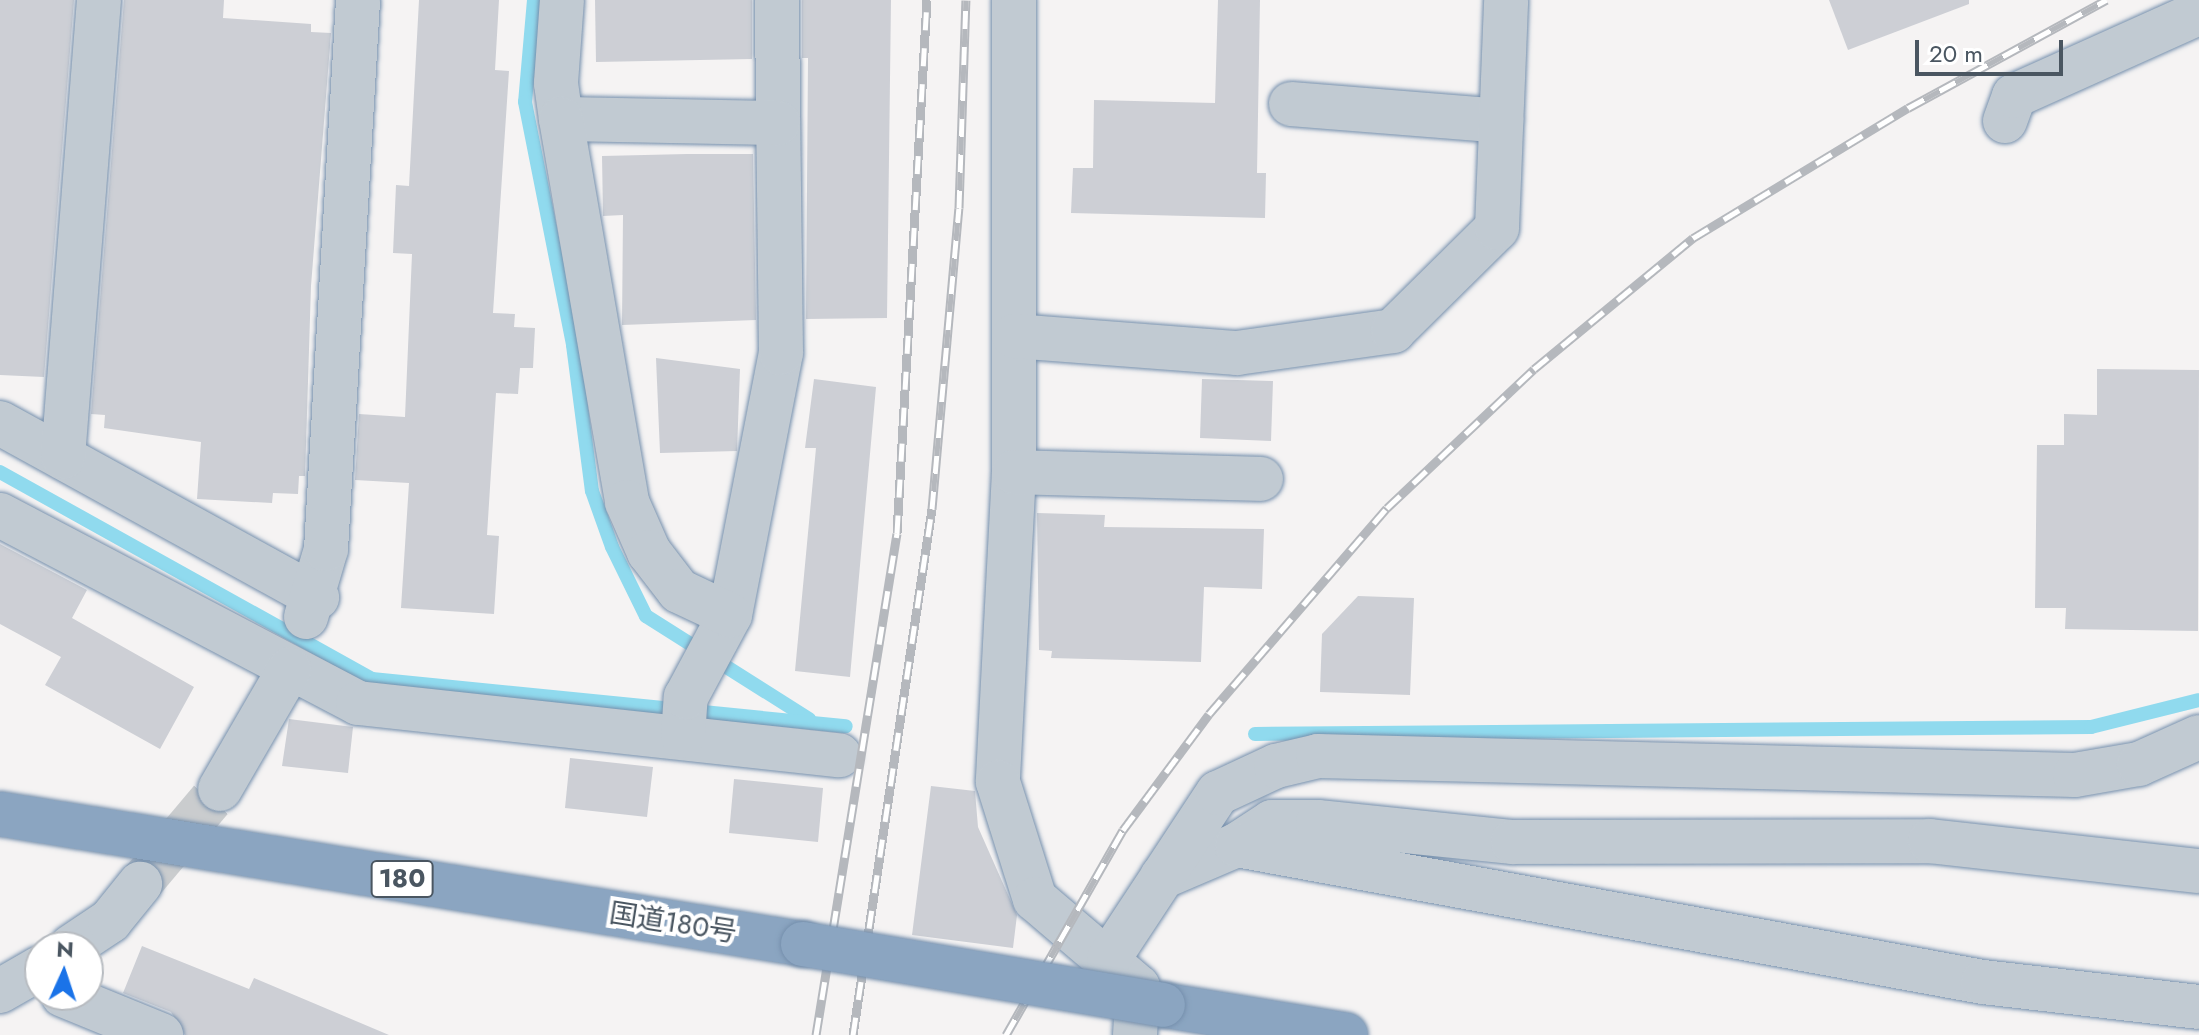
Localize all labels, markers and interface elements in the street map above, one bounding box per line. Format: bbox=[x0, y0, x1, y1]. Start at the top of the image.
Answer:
scale bar bbox=[1919, 24, 2067, 74]
text: 20 m bbox=[1929, 36, 1983, 71]
road number: 180 bbox=[370, 857, 434, 901]
street label: 国道180号 bbox=[607, 896, 739, 950]
north arrow bbox=[24, 931, 104, 1011]
text: N bbox=[56, 933, 75, 965]

